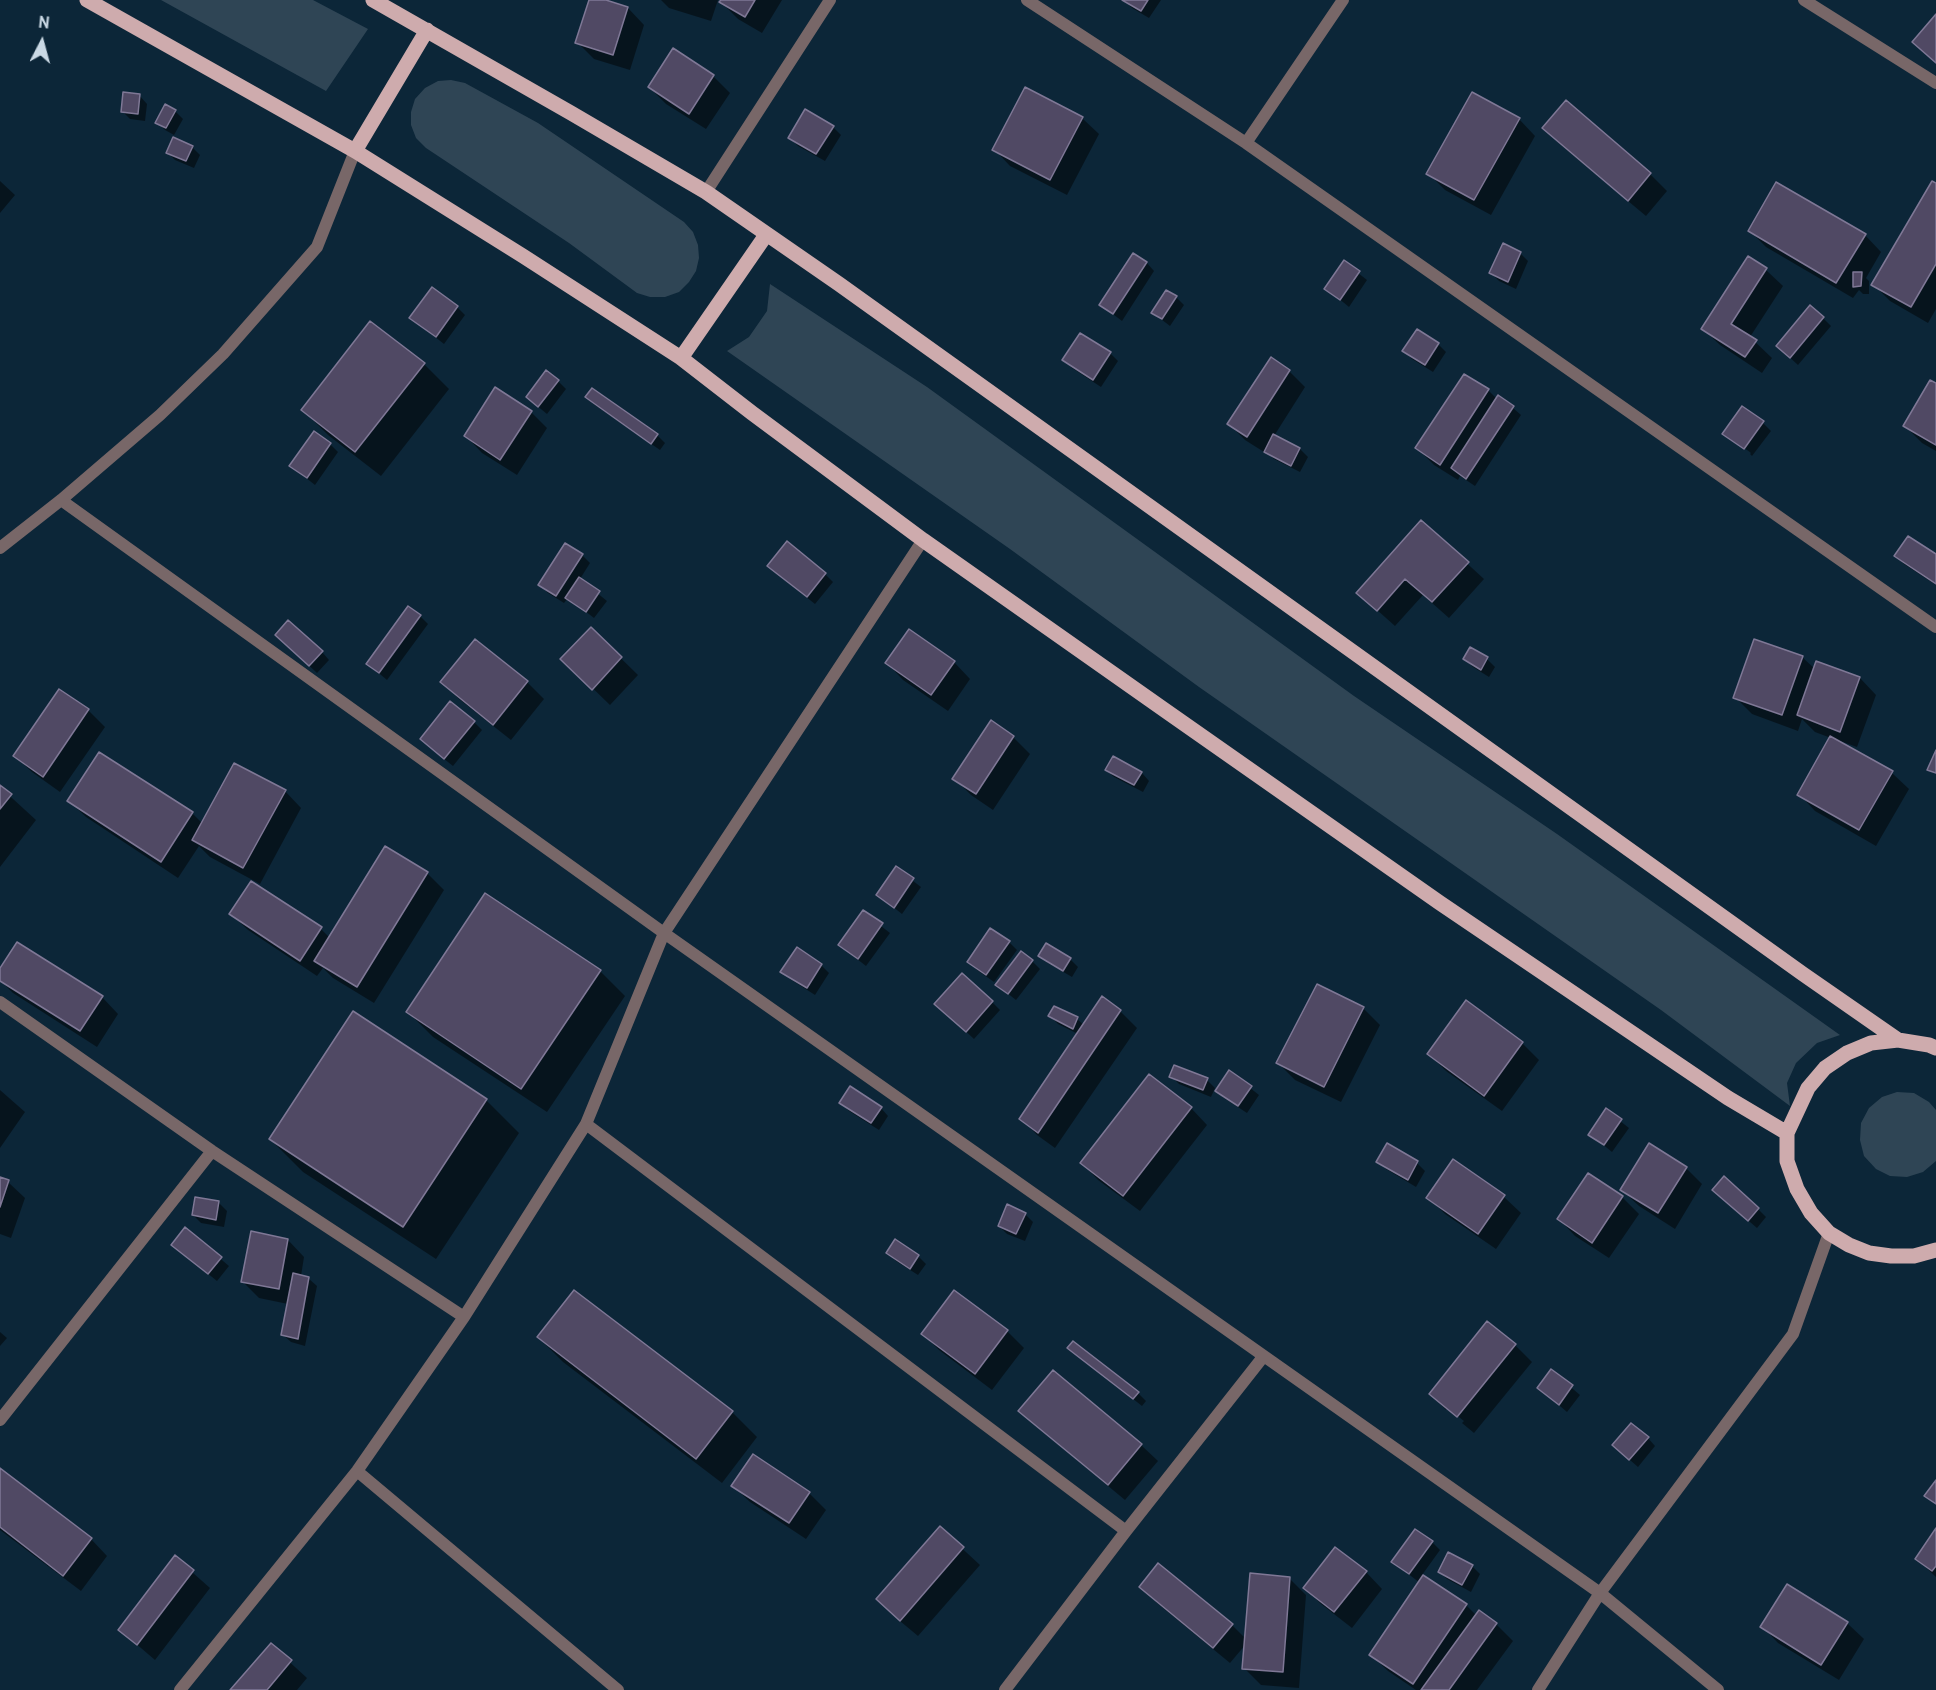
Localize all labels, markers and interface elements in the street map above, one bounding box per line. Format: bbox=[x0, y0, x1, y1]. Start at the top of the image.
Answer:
north arrow bbox=[12, 12, 72, 72]
text: N bbox=[37, 14, 51, 35]

